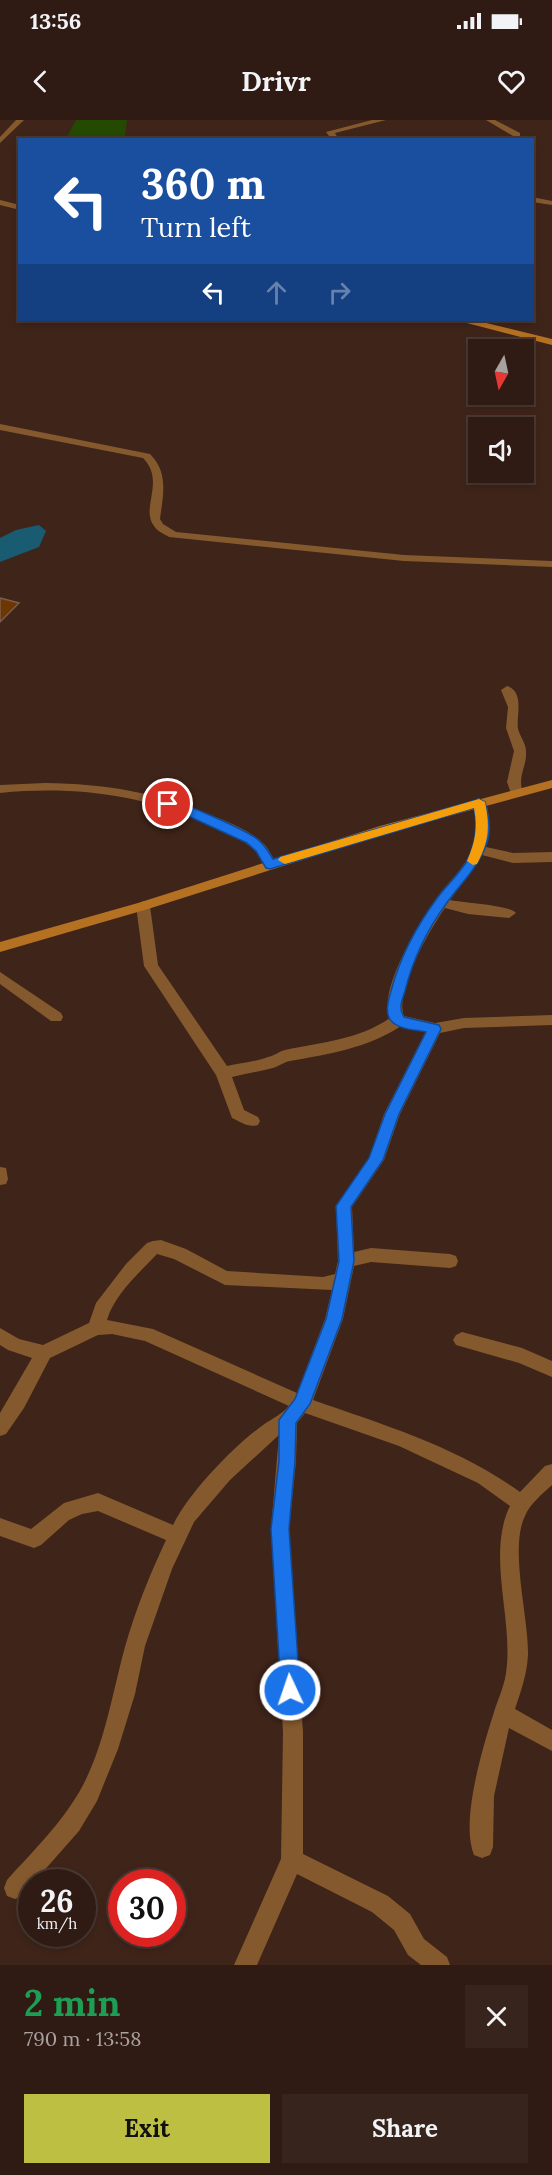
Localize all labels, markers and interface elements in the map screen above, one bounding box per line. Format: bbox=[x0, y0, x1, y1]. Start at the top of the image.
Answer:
text: 13:56 bbox=[30, 7, 81, 35]
text: Drivr bbox=[241, 64, 311, 98]
icon: back bbox=[24, 65, 57, 98]
icon: heart bbox=[495, 65, 528, 98]
text: 360 m bbox=[141, 157, 265, 211]
icon: left bbox=[42, 162, 120, 240]
text: Turn left bbox=[141, 210, 251, 244]
icon: left bbox=[197, 276, 230, 309]
icon: ahead bbox=[260, 276, 293, 309]
icon: right bbox=[323, 276, 356, 309]
north arrow bbox=[468, 339, 534, 405]
map controls bbox=[468, 339, 534, 483]
button: sound bbox=[468, 417, 534, 483]
pin bbox=[142, 778, 193, 829]
icon: arrive bbox=[151, 787, 184, 820]
position arrow bbox=[258, 1658, 322, 1722]
speed limit sign: 30 bbox=[108, 1869, 186, 1947]
text: 26 bbox=[40, 1882, 74, 1920]
text: km/h bbox=[37, 1914, 77, 1933]
text: 2 min bbox=[24, 1980, 121, 2026]
button: close bbox=[465, 1985, 528, 2048]
text: 790 m · 13:58 bbox=[24, 2026, 141, 2051]
button: Exit bbox=[24, 2094, 270, 2163]
button: Share bbox=[282, 2094, 528, 2163]

